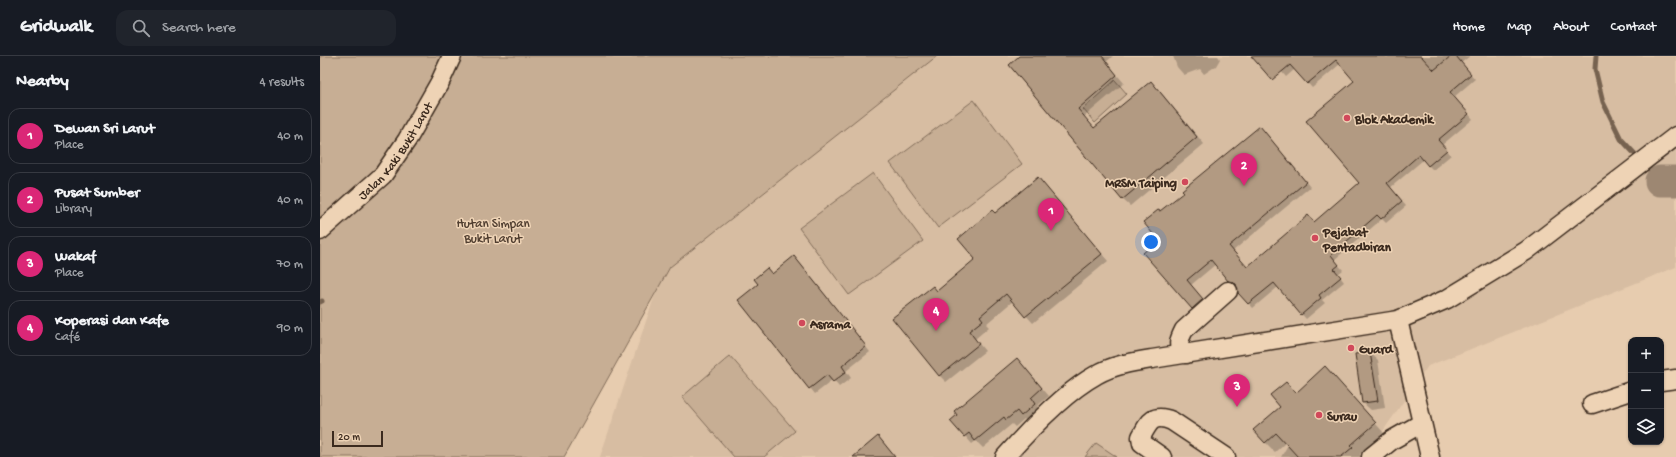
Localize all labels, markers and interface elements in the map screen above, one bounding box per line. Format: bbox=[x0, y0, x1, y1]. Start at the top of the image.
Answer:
search box bbox=[116, 10, 396, 46]
text: Gridwalk bbox=[20, 16, 92, 39]
icon: search bbox=[130, 17, 152, 39]
text: Search here bbox=[162, 19, 236, 37]
text: Home bbox=[1453, 19, 1485, 36]
text: Map bbox=[1507, 19, 1531, 36]
text: About bbox=[1553, 19, 1589, 36]
text: Contact bbox=[1611, 19, 1656, 36]
text: Nearby bbox=[16, 72, 69, 92]
text: 4 results bbox=[260, 75, 304, 90]
street label: Jalan Kaki Bukit Larut bbox=[356, 99, 438, 204]
marker: Blok Akademik bbox=[1342, 113, 1352, 123]
place label: Blok Akademik bbox=[1354, 113, 1435, 128]
text: Dewan Sri Larut bbox=[55, 120, 155, 138]
text: 1 bbox=[27, 129, 33, 144]
text: 40 m bbox=[277, 129, 303, 144]
text: Place bbox=[55, 138, 83, 153]
pin: 2 bbox=[1231, 153, 1257, 186]
place label: MRSM Taiping bbox=[1105, 177, 1178, 193]
marker: MRSM Taiping bbox=[1180, 177, 1190, 187]
text: Pusat Sumber bbox=[55, 184, 139, 202]
text: 2 bbox=[27, 193, 33, 208]
text: 40 m bbox=[277, 193, 303, 208]
pin: 1 bbox=[1038, 198, 1064, 231]
text: Library bbox=[55, 202, 92, 217]
park label: Hutan Simpan Bukit Larut bbox=[456, 217, 530, 247]
place label: Pejabat Pentadbiran bbox=[1322, 226, 1392, 256]
your location bbox=[1141, 232, 1161, 252]
marker: Pejabat Pentadbiran bbox=[1310, 233, 1320, 243]
text: Wakaf bbox=[55, 248, 96, 266]
text: 3 bbox=[27, 257, 33, 272]
text: 70 m bbox=[277, 257, 303, 272]
text: Place bbox=[55, 266, 83, 281]
pin: 4 bbox=[923, 298, 949, 331]
text: Koperasi dan Kafe bbox=[55, 312, 169, 330]
marker: Asrama bbox=[797, 318, 807, 328]
place label: Asrama bbox=[809, 318, 852, 333]
text: 4 bbox=[27, 321, 33, 336]
text: 90 m bbox=[277, 321, 303, 336]
text: Café bbox=[55, 330, 80, 345]
map controls bbox=[1628, 337, 1664, 445]
button: + bbox=[1628, 337, 1664, 373]
marker: Guard bbox=[1346, 343, 1356, 353]
place label: Guard bbox=[1359, 343, 1394, 358]
button: − bbox=[1628, 373, 1664, 409]
pin: 3 bbox=[1224, 374, 1250, 407]
button: layers bbox=[1628, 409, 1664, 445]
marker: Surau bbox=[1314, 410, 1324, 420]
place label: Surau bbox=[1327, 410, 1358, 425]
scale bar bbox=[332, 429, 383, 448]
text: 20 m bbox=[338, 432, 360, 444]

